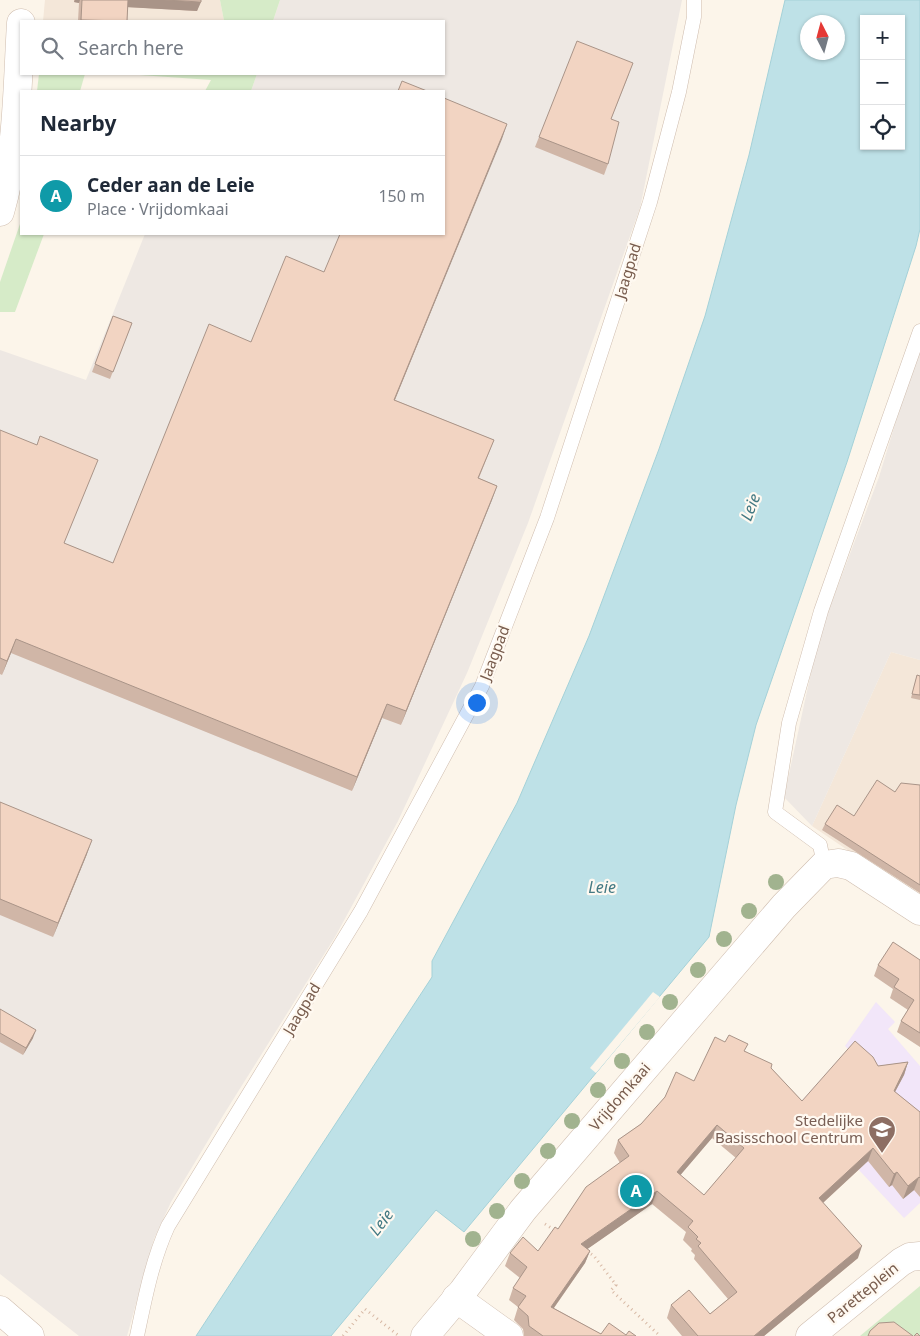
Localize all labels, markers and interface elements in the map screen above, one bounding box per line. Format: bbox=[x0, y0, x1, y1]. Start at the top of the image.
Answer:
north arrow bbox=[800, 15, 845, 60]
map controls bbox=[860, 15, 905, 150]
button: + bbox=[860, 15, 905, 60]
search box bbox=[20, 20, 445, 75]
icon: search bbox=[38, 34, 66, 62]
text: Search here bbox=[78, 35, 184, 61]
button: − bbox=[860, 60, 905, 105]
button: locate bbox=[860, 105, 905, 150]
text: Nearby bbox=[40, 109, 116, 137]
text: Ceder aan de Leie bbox=[87, 172, 255, 198]
text: A bbox=[50, 185, 62, 207]
text: 150 m bbox=[378, 185, 425, 207]
text: Place · Vrijdomkaai bbox=[87, 198, 229, 220]
street label: Jaagpad bbox=[609, 241, 645, 303]
water label: Leie bbox=[735, 490, 765, 524]
street label: Jaagpad bbox=[474, 622, 514, 685]
your location bbox=[464, 690, 490, 716]
water label: Leie bbox=[588, 876, 616, 898]
street label: Jaagpad bbox=[277, 979, 324, 1040]
street label: Vrijdomkaai bbox=[584, 1058, 654, 1135]
place label: Stedelijke Basisschool Centrum bbox=[715, 1110, 863, 1147]
school or university icon: Stedelijke Basisschool Centrum bbox=[867, 1115, 897, 1154]
pin: A bbox=[620, 1172, 652, 1210]
water label: Leie bbox=[364, 1204, 398, 1240]
street label: Paretteplein bbox=[823, 1257, 902, 1327]

